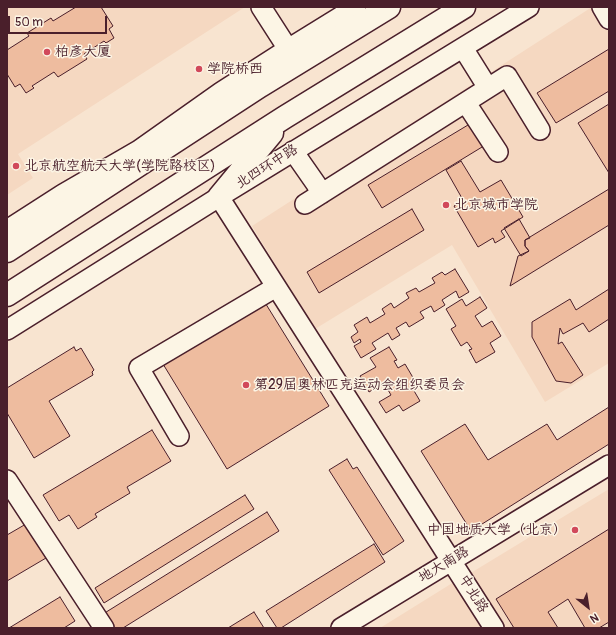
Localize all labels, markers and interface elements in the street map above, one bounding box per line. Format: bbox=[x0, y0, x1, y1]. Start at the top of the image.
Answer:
scale bar bbox=[10, 8, 109, 34]
text: 50 m bbox=[15, 15, 43, 30]
place label: 柏彦大厦 bbox=[55, 44, 111, 60]
marker: 柏彦大厦 bbox=[42, 47, 52, 57]
place label: 学院桥西 bbox=[207, 61, 263, 77]
marker: 学院桥西 bbox=[194, 64, 204, 74]
street label: 北四环中路 bbox=[233, 141, 301, 193]
place label: 北京航空航天大学(学院路校区) bbox=[24, 158, 215, 174]
marker: 北京航空航天大学(学院路校区) bbox=[11, 161, 21, 171]
place label: 北京城市学院 bbox=[454, 197, 538, 213]
marker: 北京城市学院 bbox=[441, 200, 451, 210]
place label: 第29届奥林匹克运动会组织委员会 bbox=[254, 377, 465, 393]
marker: 第29届奥林匹克运动会组织委员会 bbox=[241, 380, 251, 390]
place label: 中国地质大学（北京） bbox=[427, 522, 567, 538]
marker: 中国地质大学（北京） bbox=[570, 525, 580, 535]
street label: 地大南路 bbox=[416, 543, 472, 587]
street label: 中北路 bbox=[455, 572, 491, 616]
north arrow bbox=[568, 587, 608, 627]
text: N bbox=[588, 610, 601, 625]

